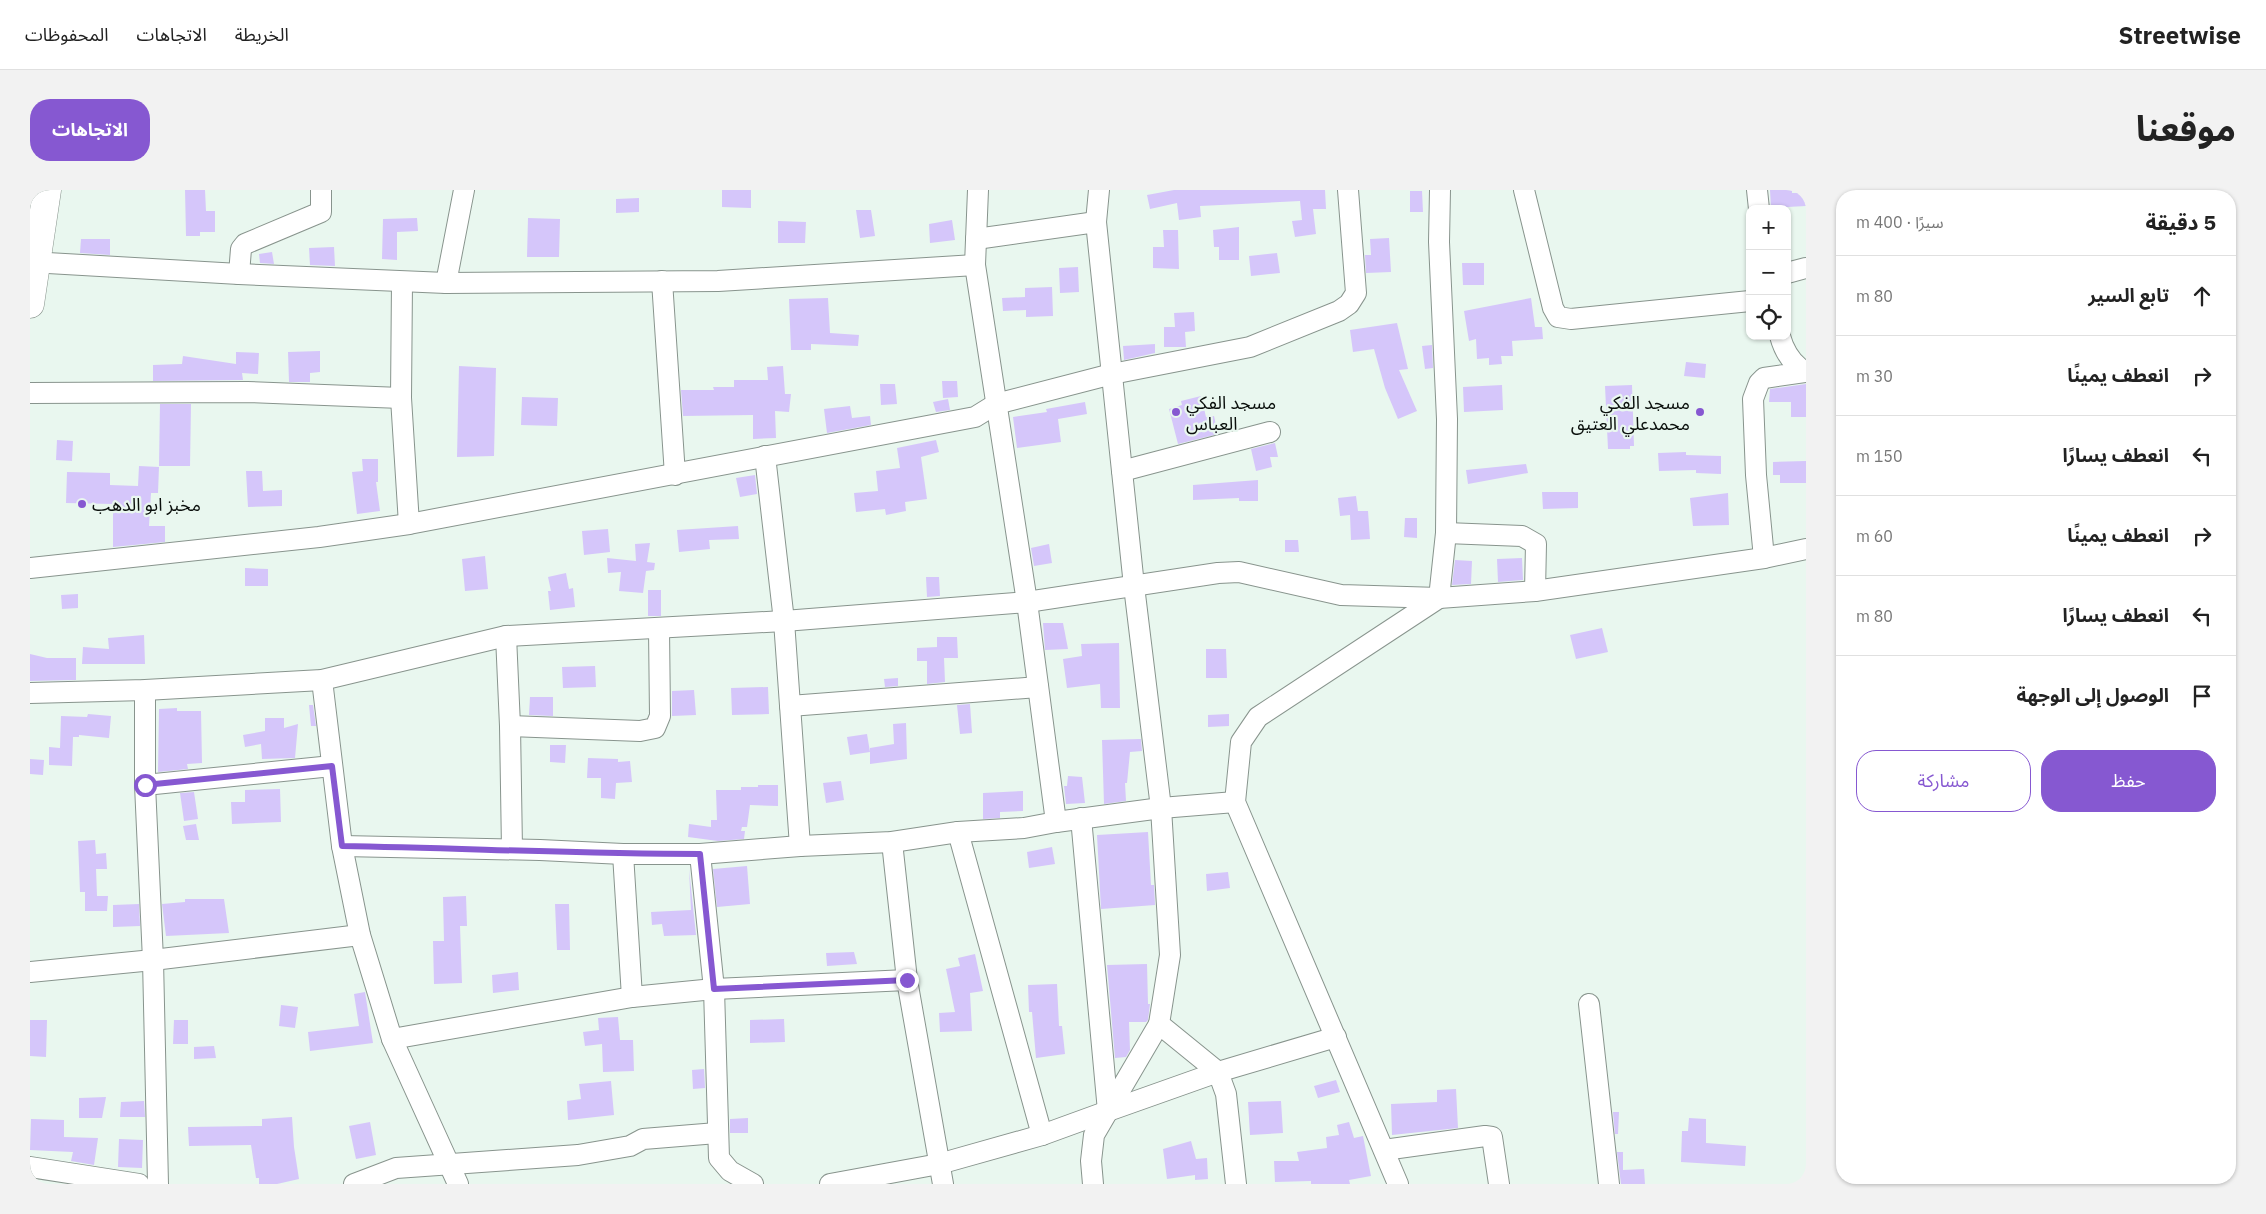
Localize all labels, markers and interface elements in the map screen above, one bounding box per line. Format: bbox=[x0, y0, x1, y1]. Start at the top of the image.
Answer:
text: Streetwise bbox=[2119, 19, 2241, 51]
text: المحفوظات bbox=[25, 23, 109, 46]
text: الاتجاهات bbox=[137, 23, 207, 46]
text: الخريطة bbox=[235, 23, 289, 46]
button: الاتجاهات bbox=[30, 99, 150, 161]
text: موقعنا bbox=[2136, 105, 2236, 151]
map controls bbox=[1746, 205, 1791, 340]
button: + bbox=[1746, 205, 1791, 250]
text: 5 دقيقة bbox=[2146, 208, 2216, 236]
text: سيرًا · 400 m bbox=[1856, 212, 1944, 232]
button: − bbox=[1746, 250, 1791, 295]
icon: ahead bbox=[2188, 282, 2216, 310]
text: تابع السير bbox=[2088, 283, 2169, 307]
text: 80 m bbox=[1856, 286, 1893, 306]
button: locate bbox=[1746, 295, 1791, 340]
icon: right bbox=[2188, 362, 2216, 390]
text: انعطف يمينًا bbox=[2067, 363, 2169, 387]
text: 30 m bbox=[1856, 366, 1893, 386]
place label: مسجد الفكي العباس bbox=[1186, 391, 1276, 435]
place label: مسجد الفكي محمدعلي العتيق bbox=[1571, 391, 1690, 437]
marker: مسجد الفكي العباس bbox=[1170, 406, 1182, 418]
marker: مسجد الفكي محمدعلي العتيق bbox=[1694, 406, 1706, 418]
icon: left bbox=[2188, 442, 2216, 470]
text: انعطف يسارًا bbox=[2062, 443, 2169, 467]
text: 150 m bbox=[1856, 446, 1903, 466]
place label: مخبز ابو الدهب bbox=[92, 493, 201, 516]
marker: مخبز ابو الدهب bbox=[76, 498, 88, 510]
icon: right bbox=[2188, 522, 2216, 550]
text: انعطف يمينًا bbox=[2067, 523, 2169, 547]
text: 60 m bbox=[1856, 526, 1893, 546]
icon: left bbox=[2188, 602, 2216, 630]
text: انعطف يسارًا bbox=[2062, 603, 2169, 627]
text: 80 m bbox=[1856, 606, 1893, 626]
icon: arrive bbox=[2188, 682, 2216, 710]
text: الوصول إلى الوجهة bbox=[2017, 683, 2169, 707]
button: مشاركة bbox=[1856, 750, 2031, 812]
button: حفظ bbox=[2041, 750, 2216, 812]
route start bbox=[134, 774, 157, 797]
route end bbox=[896, 969, 919, 992]

